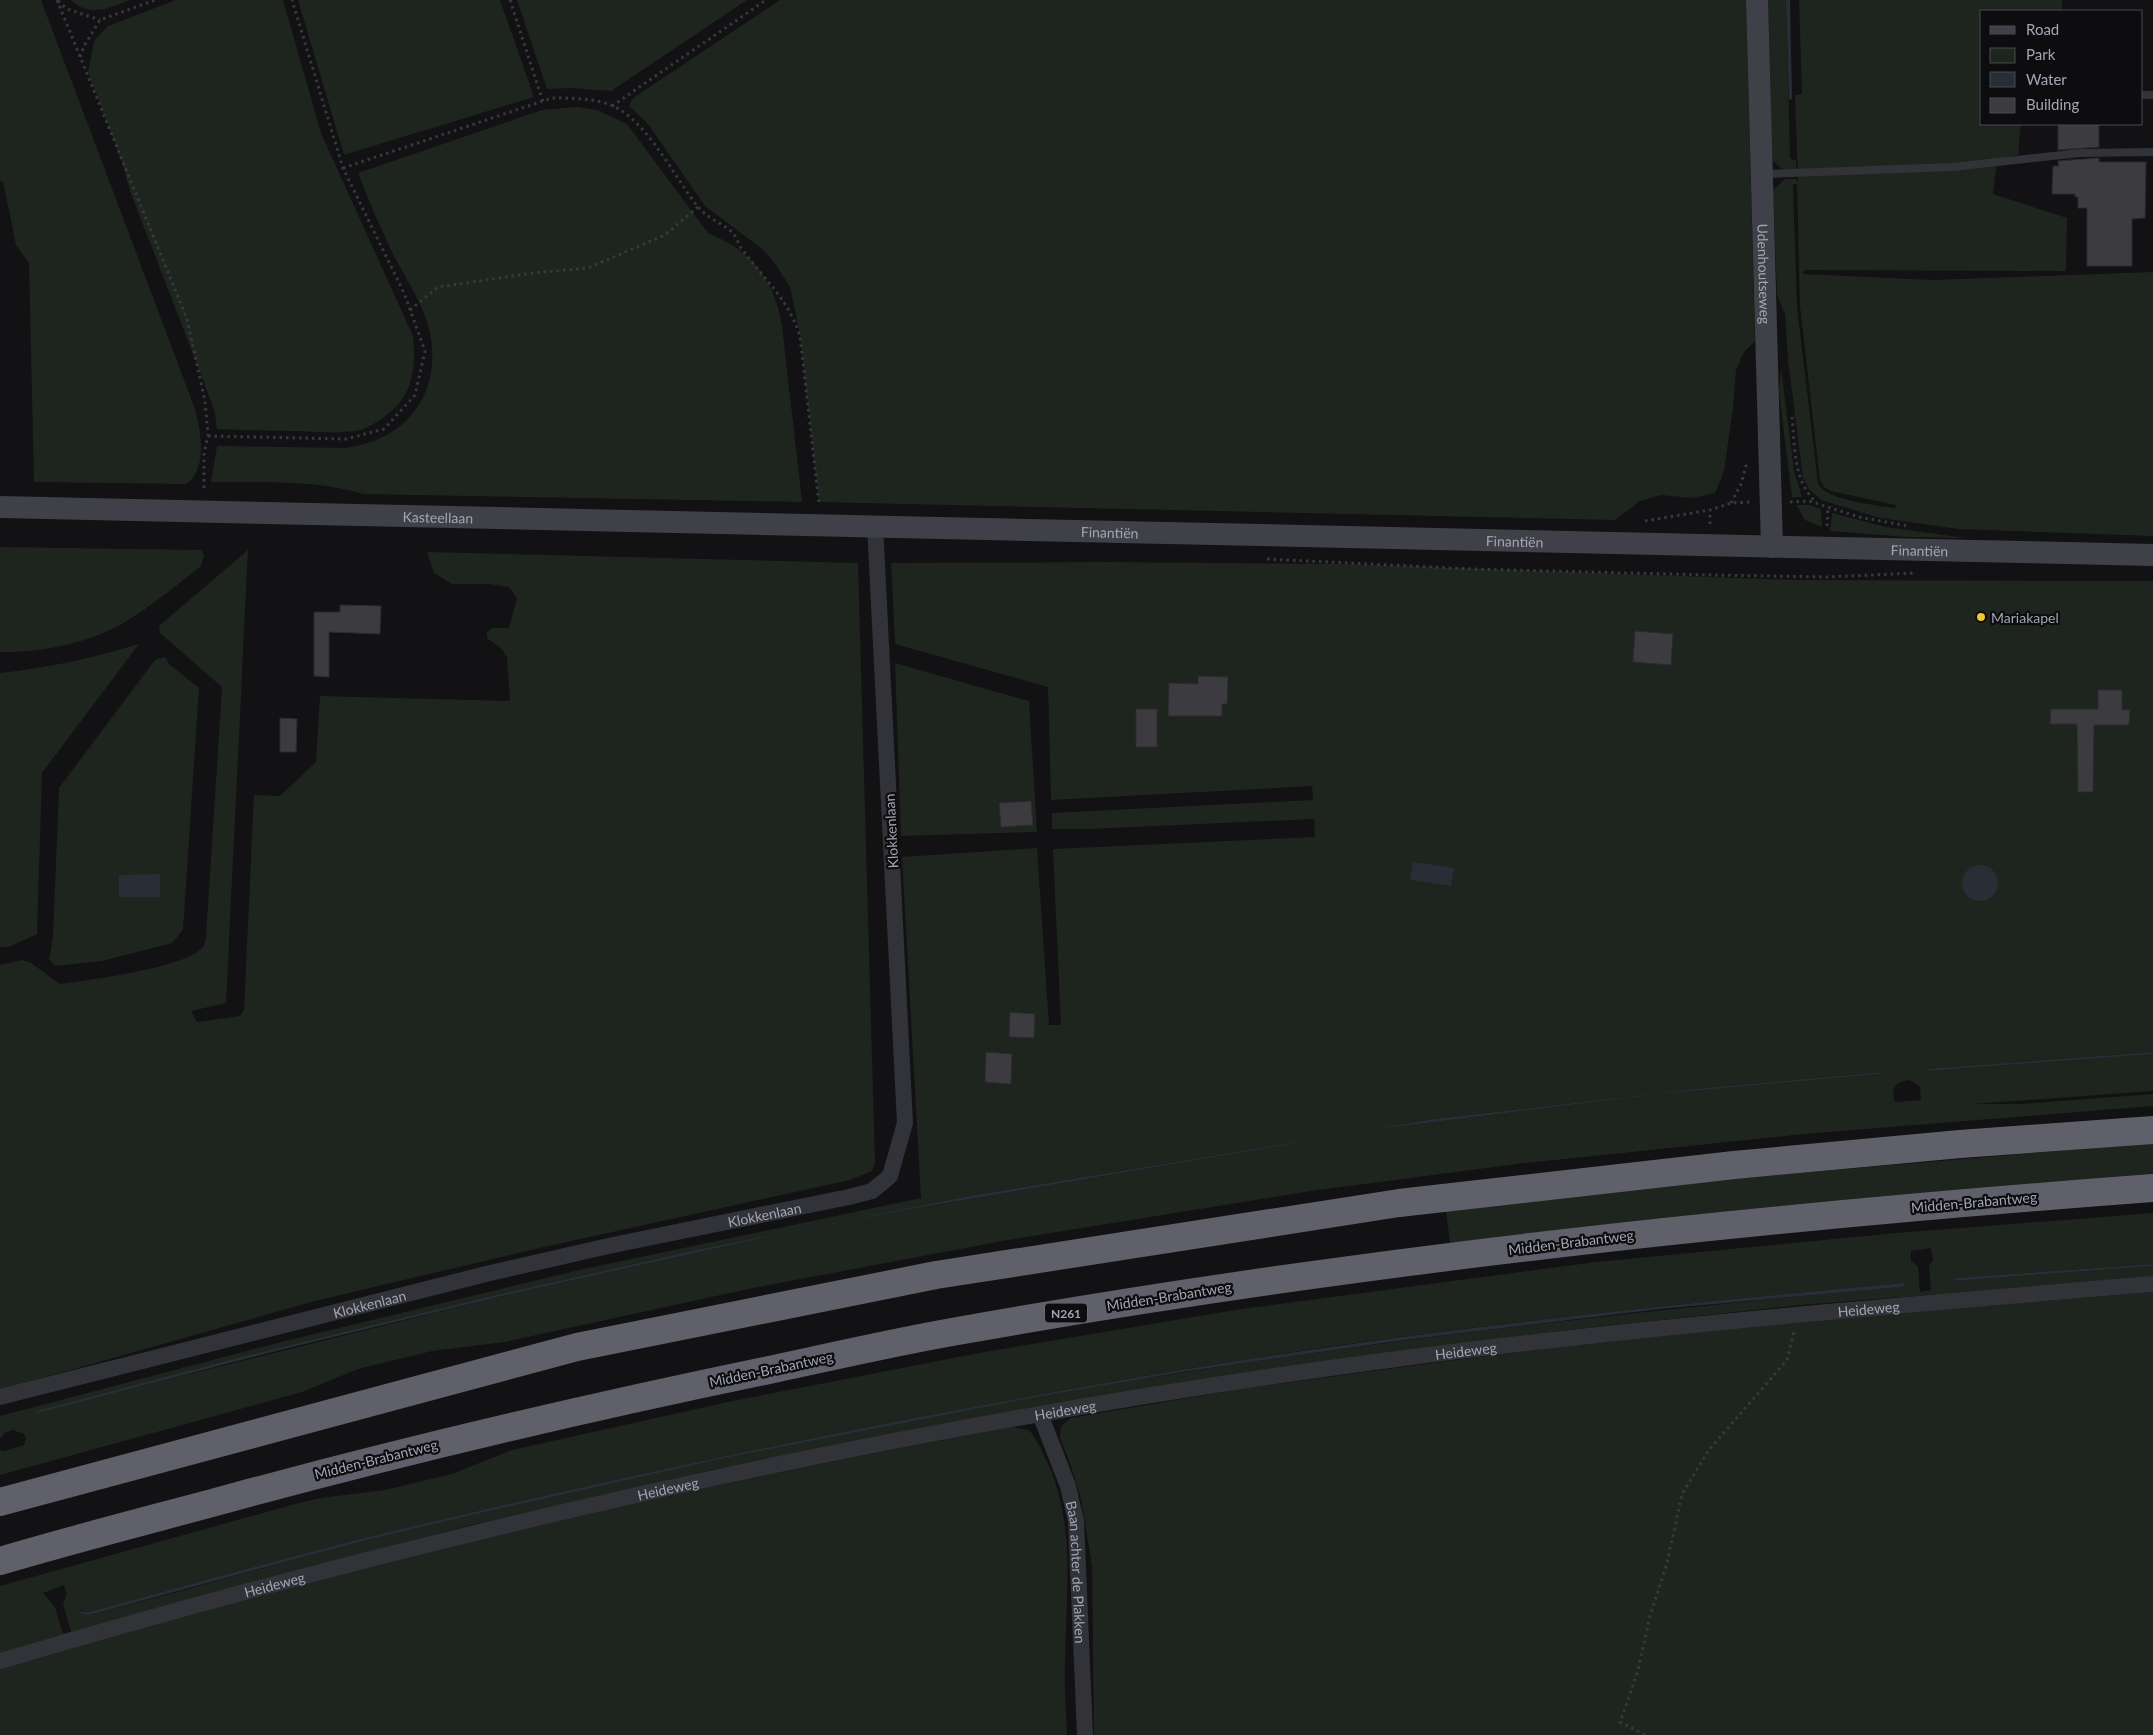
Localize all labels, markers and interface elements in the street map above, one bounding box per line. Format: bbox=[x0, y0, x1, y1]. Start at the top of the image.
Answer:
legend bbox=[1980, 10, 2143, 125]
text: Road bbox=[2026, 20, 2059, 38]
text: Park bbox=[2026, 45, 2056, 63]
text: Water bbox=[2026, 70, 2067, 88]
text: Building bbox=[2026, 95, 2079, 113]
street label: Udenhoutseweg bbox=[1755, 223, 1774, 324]
street label: Kasteellaan bbox=[402, 507, 473, 526]
street label: Finantiën bbox=[1081, 523, 1139, 541]
street label: Finantiën bbox=[1486, 532, 1544, 550]
street label: Finantiën bbox=[1891, 541, 1949, 559]
place label: Mariakapel bbox=[1991, 609, 2059, 626]
marker: Mariakapel bbox=[1975, 611, 1987, 623]
street label: Klokkenlaan bbox=[881, 793, 901, 869]
street label: Midden-Brabantweg bbox=[1910, 1188, 2038, 1216]
street label: Klokkenlaan bbox=[726, 1198, 803, 1230]
street label: Midden-Brabantweg bbox=[1507, 1226, 1635, 1258]
street label: Midden-Brabantweg bbox=[1105, 1278, 1233, 1314]
street label: Klokkenlaan bbox=[331, 1286, 408, 1321]
street label: Heideweg bbox=[1837, 1297, 1900, 1320]
road number: N261 bbox=[1045, 1304, 1087, 1322]
street label: Heideweg bbox=[1434, 1338, 1498, 1363]
street label: Midden-Brabantweg bbox=[707, 1348, 835, 1390]
street label: Heideweg bbox=[1033, 1396, 1097, 1423]
street label: Midden-Brabantweg bbox=[313, 1435, 439, 1483]
street label: Heideweg bbox=[636, 1473, 700, 1503]
street label: Baan achter de Plakken bbox=[1063, 1499, 1090, 1644]
street label: Heideweg bbox=[242, 1568, 307, 1600]

